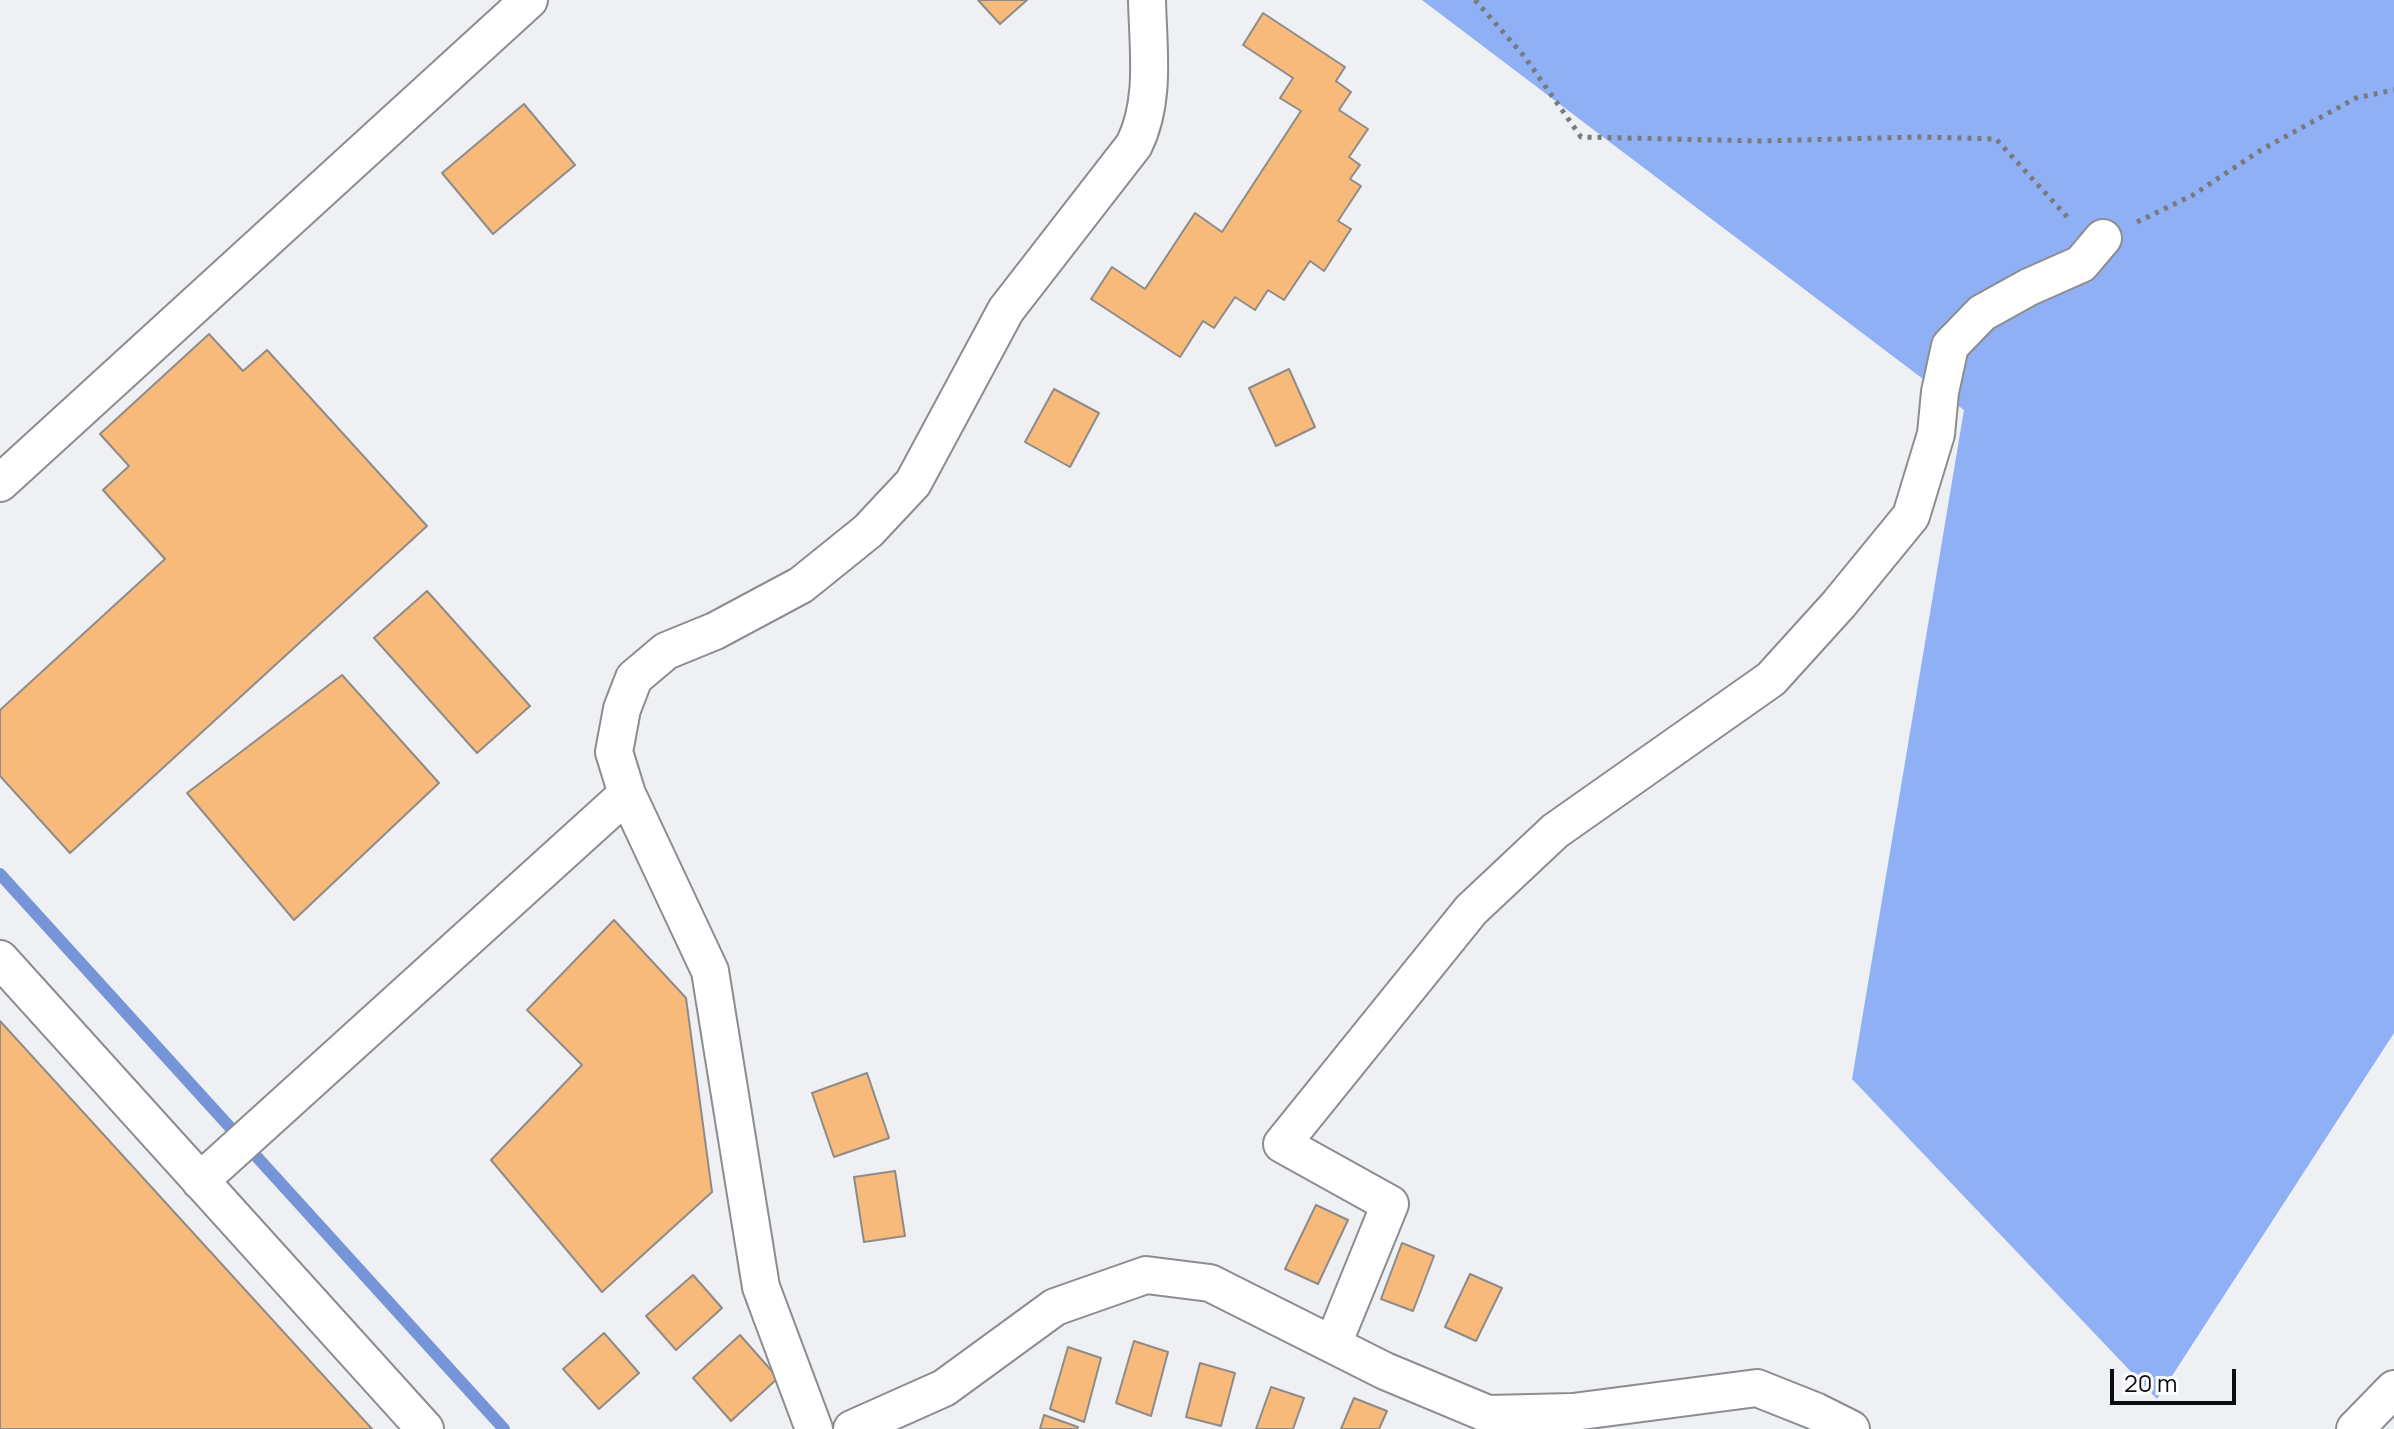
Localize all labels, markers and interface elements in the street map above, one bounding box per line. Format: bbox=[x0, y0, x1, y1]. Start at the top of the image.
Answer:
scale bar bbox=[2114, 1353, 2240, 1403]
text: 20 m bbox=[2124, 1366, 2177, 1399]

